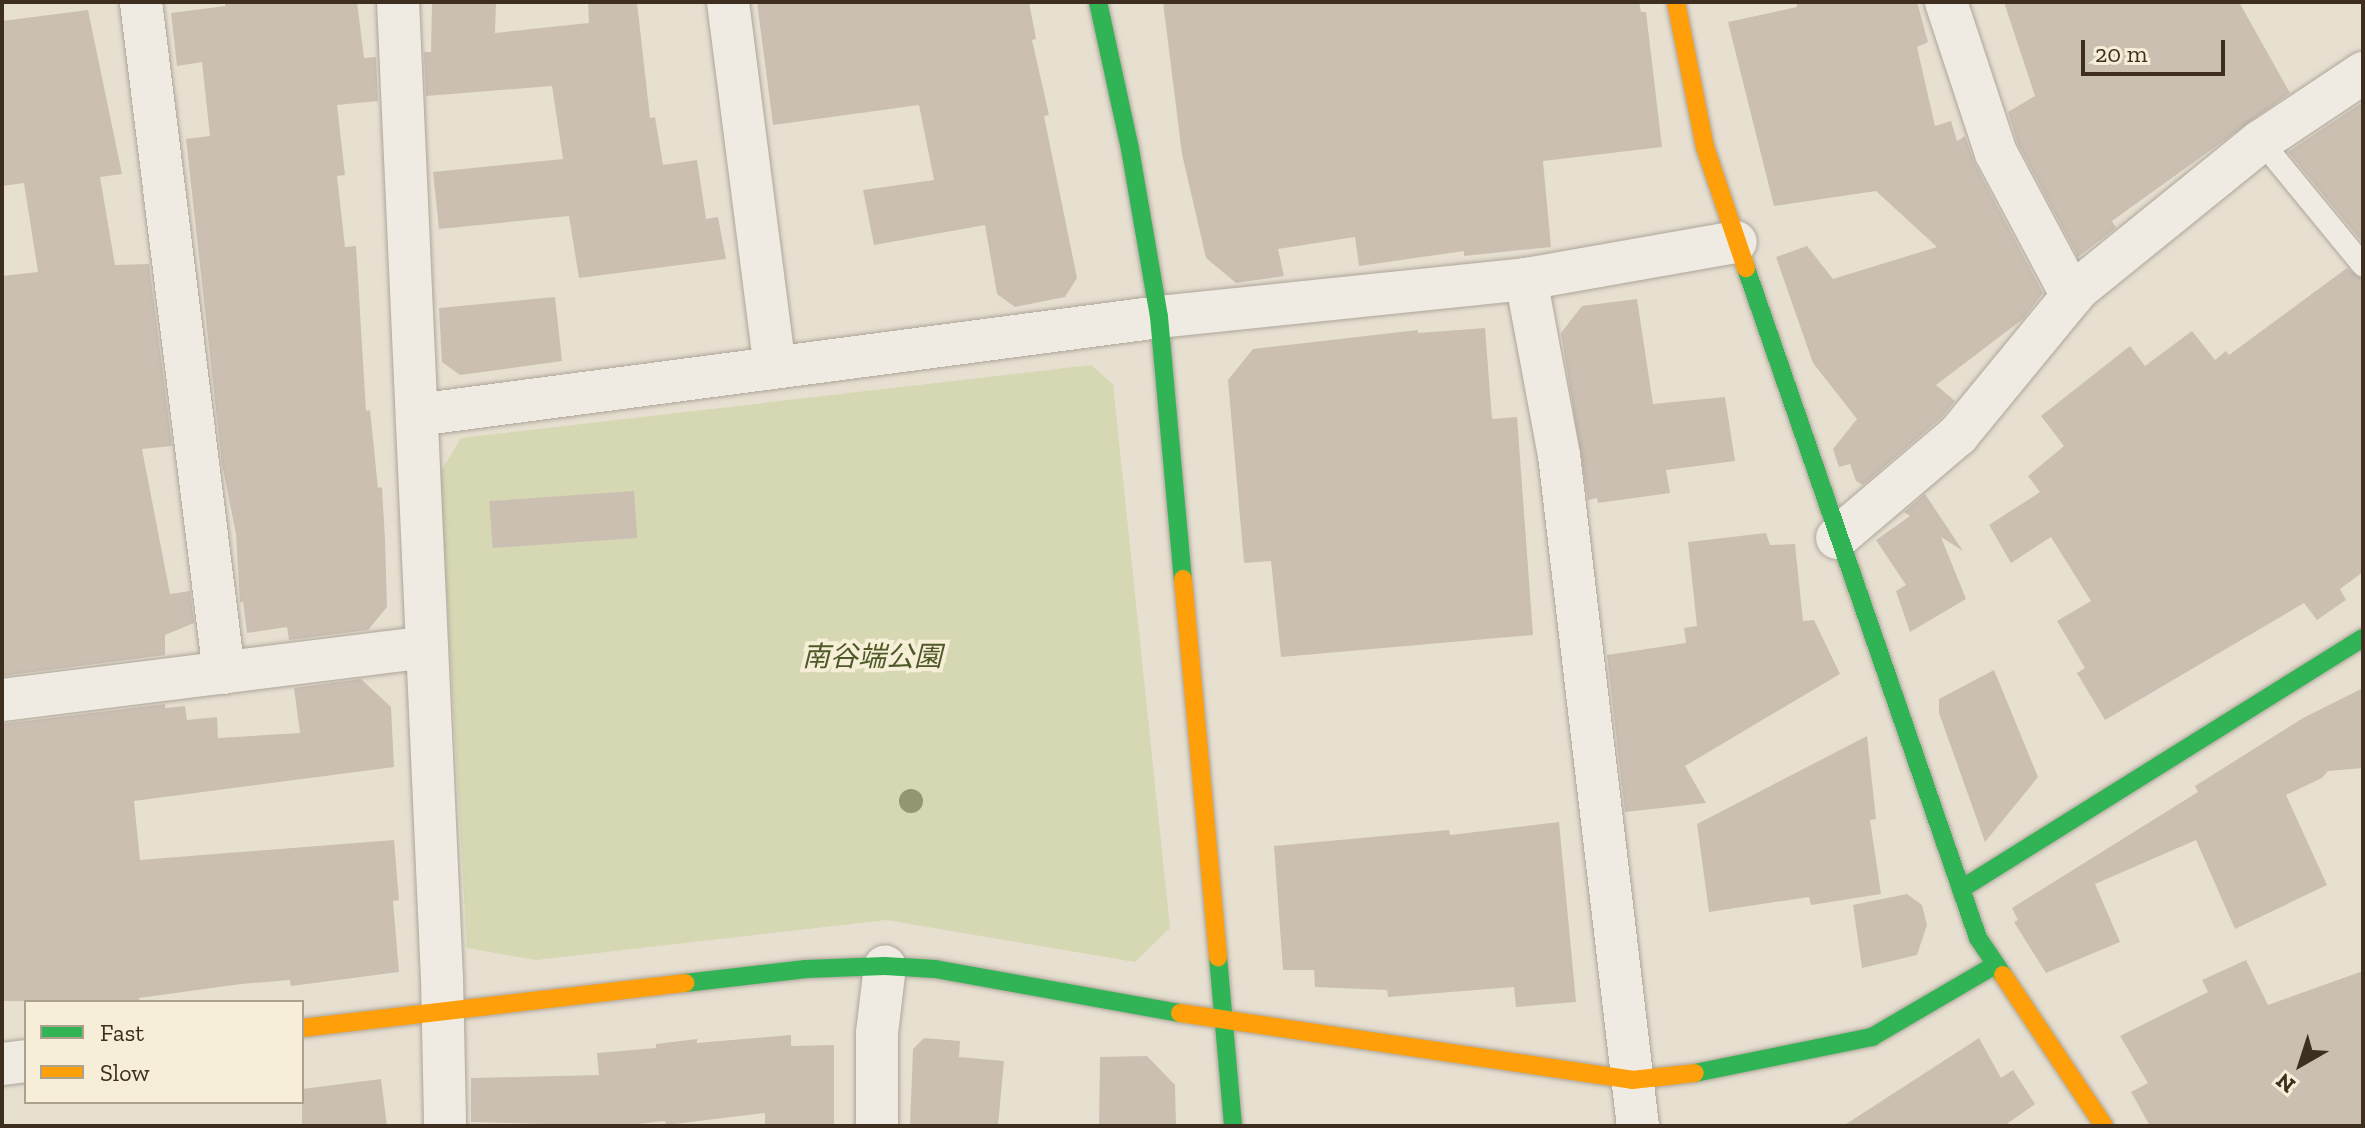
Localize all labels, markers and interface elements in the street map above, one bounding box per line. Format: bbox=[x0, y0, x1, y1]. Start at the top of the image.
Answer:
scale bar bbox=[2085, 24, 2229, 74]
text: 20 m bbox=[2095, 39, 2147, 68]
park label: 南谷端公園 bbox=[802, 640, 942, 674]
legend bbox=[24, 1000, 304, 1104]
text: Fast bbox=[100, 1018, 144, 1047]
north arrow bbox=[2261, 1024, 2341, 1104]
text: Slow bbox=[100, 1058, 150, 1087]
text: N bbox=[2271, 1067, 2301, 1099]

